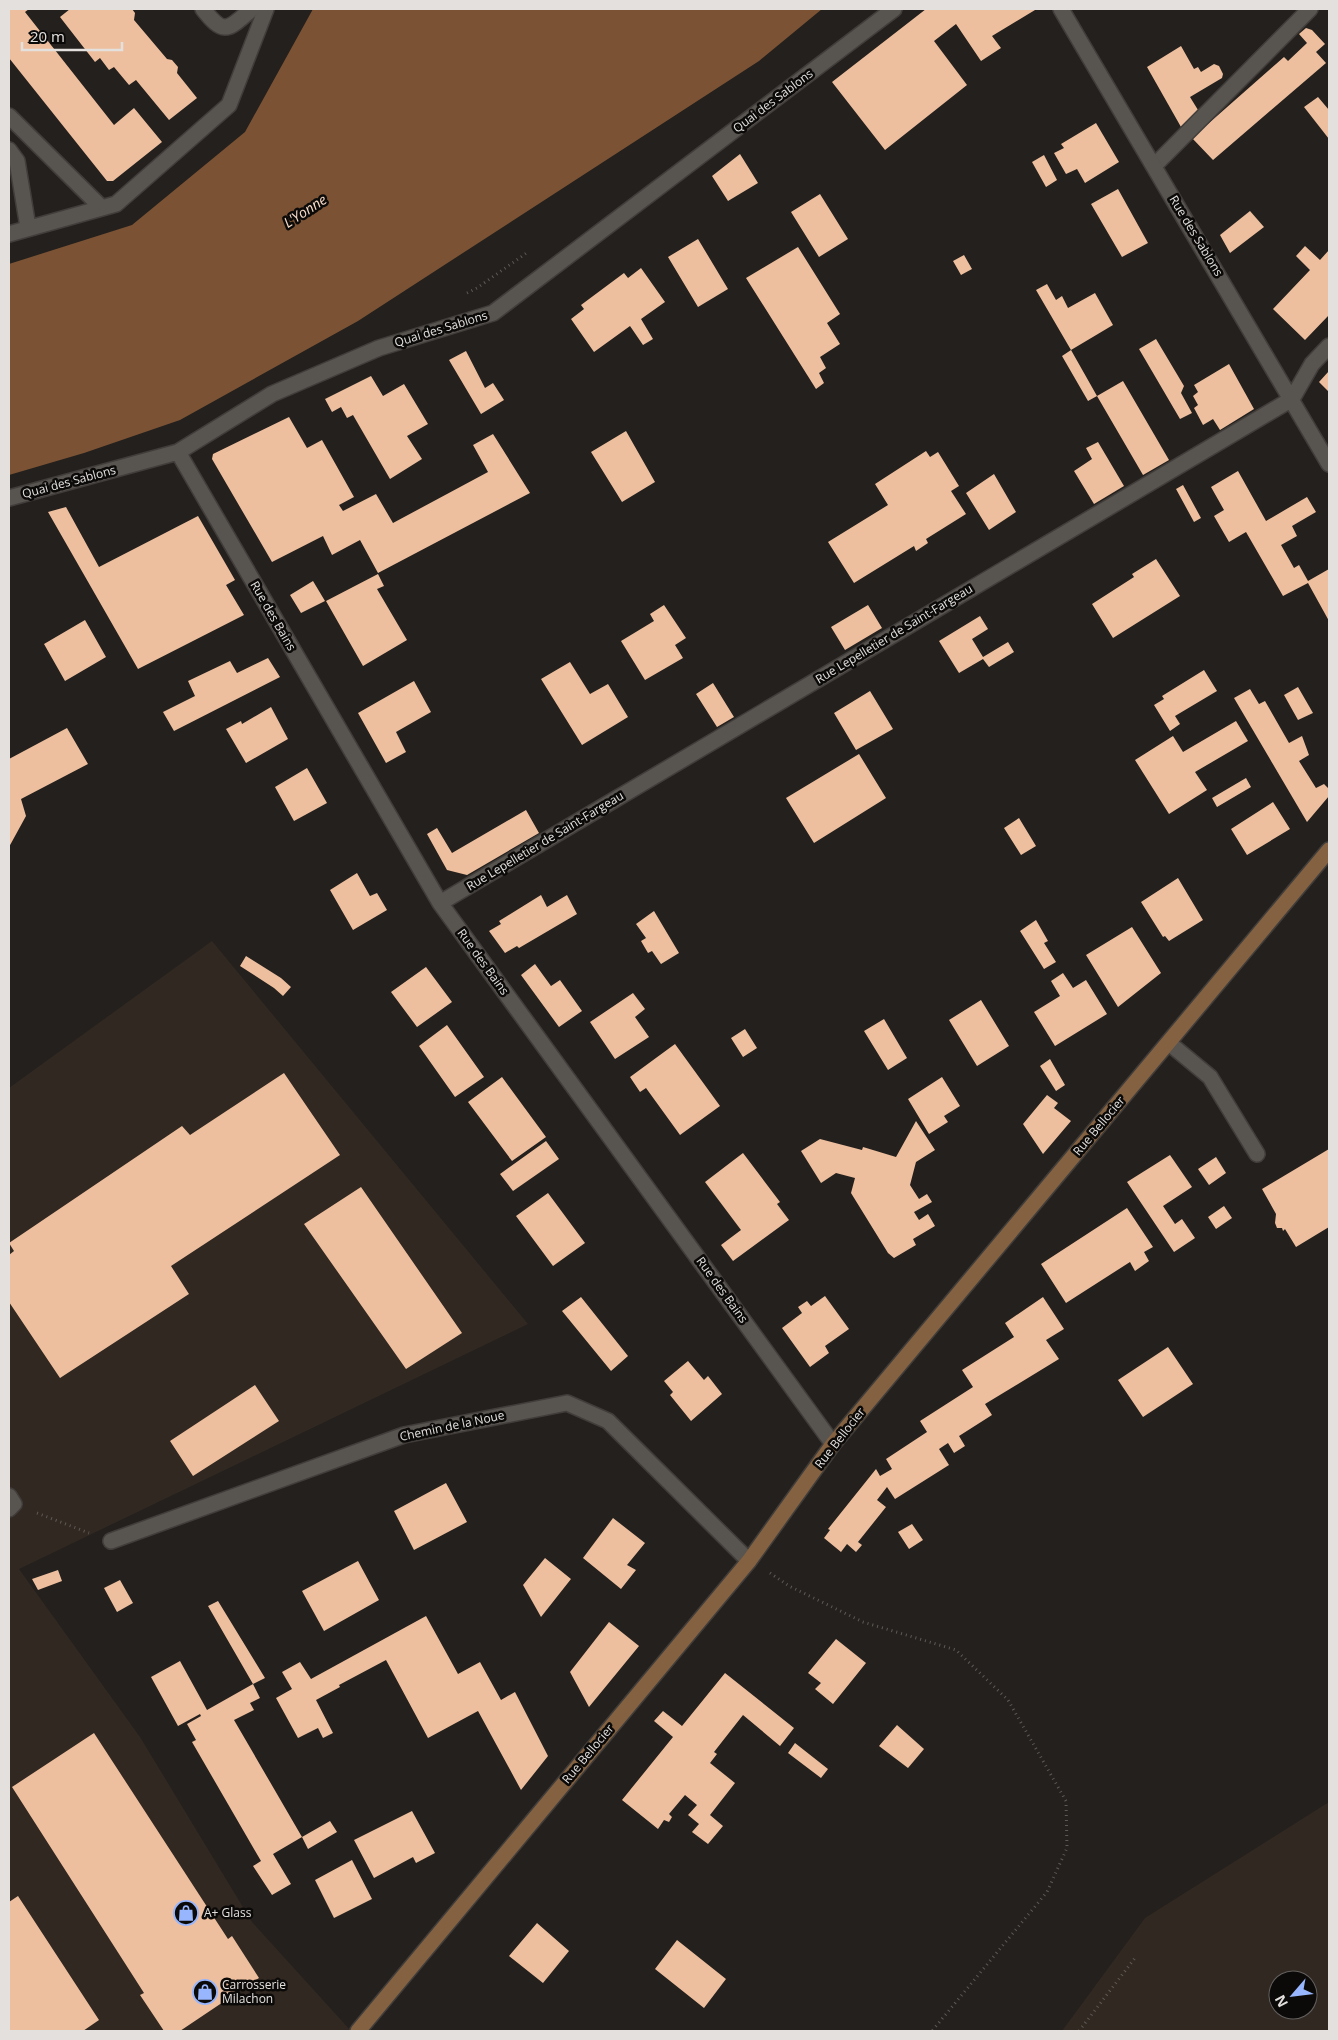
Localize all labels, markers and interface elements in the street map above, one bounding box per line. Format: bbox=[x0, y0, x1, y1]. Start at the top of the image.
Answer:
scale bar bbox=[22, 20, 122, 52]
text: 20 m bbox=[30, 26, 65, 46]
street label: Quai des Sablons bbox=[729, 65, 817, 136]
water label: L'Yonne bbox=[280, 190, 330, 232]
street label: Rue des Sablons bbox=[1166, 192, 1227, 280]
street label: Quai des Sablons bbox=[392, 306, 490, 351]
street label: Quai des Sablons bbox=[20, 461, 118, 502]
street label: Rue des Bains bbox=[247, 578, 300, 654]
street label: Rue Lepelletier de Saint-Fargeau bbox=[812, 580, 976, 687]
street label: Rue Lepelletier de Saint-Fargeau bbox=[463, 787, 627, 894]
street label: Rue des Bains bbox=[454, 925, 513, 999]
street label: Rue Bellocier bbox=[1069, 1092, 1129, 1159]
street label: Rue des Bains bbox=[693, 1253, 752, 1327]
street label: Rue Bellocier bbox=[810, 1404, 869, 1472]
street label: Chemin de la Noue bbox=[398, 1406, 506, 1445]
street label: Rue Bellocier bbox=[558, 1720, 618, 1787]
shop icon: A+ Glass bbox=[173, 1900, 199, 1926]
place label: A+ Glass bbox=[204, 1904, 252, 1921]
north arrow bbox=[1268, 1970, 1318, 2020]
place label: Carrosserie Milachon bbox=[222, 1976, 286, 2007]
shop icon: Carrosserie Milachon bbox=[192, 1979, 218, 2005]
text: N bbox=[1270, 1992, 1292, 2011]

